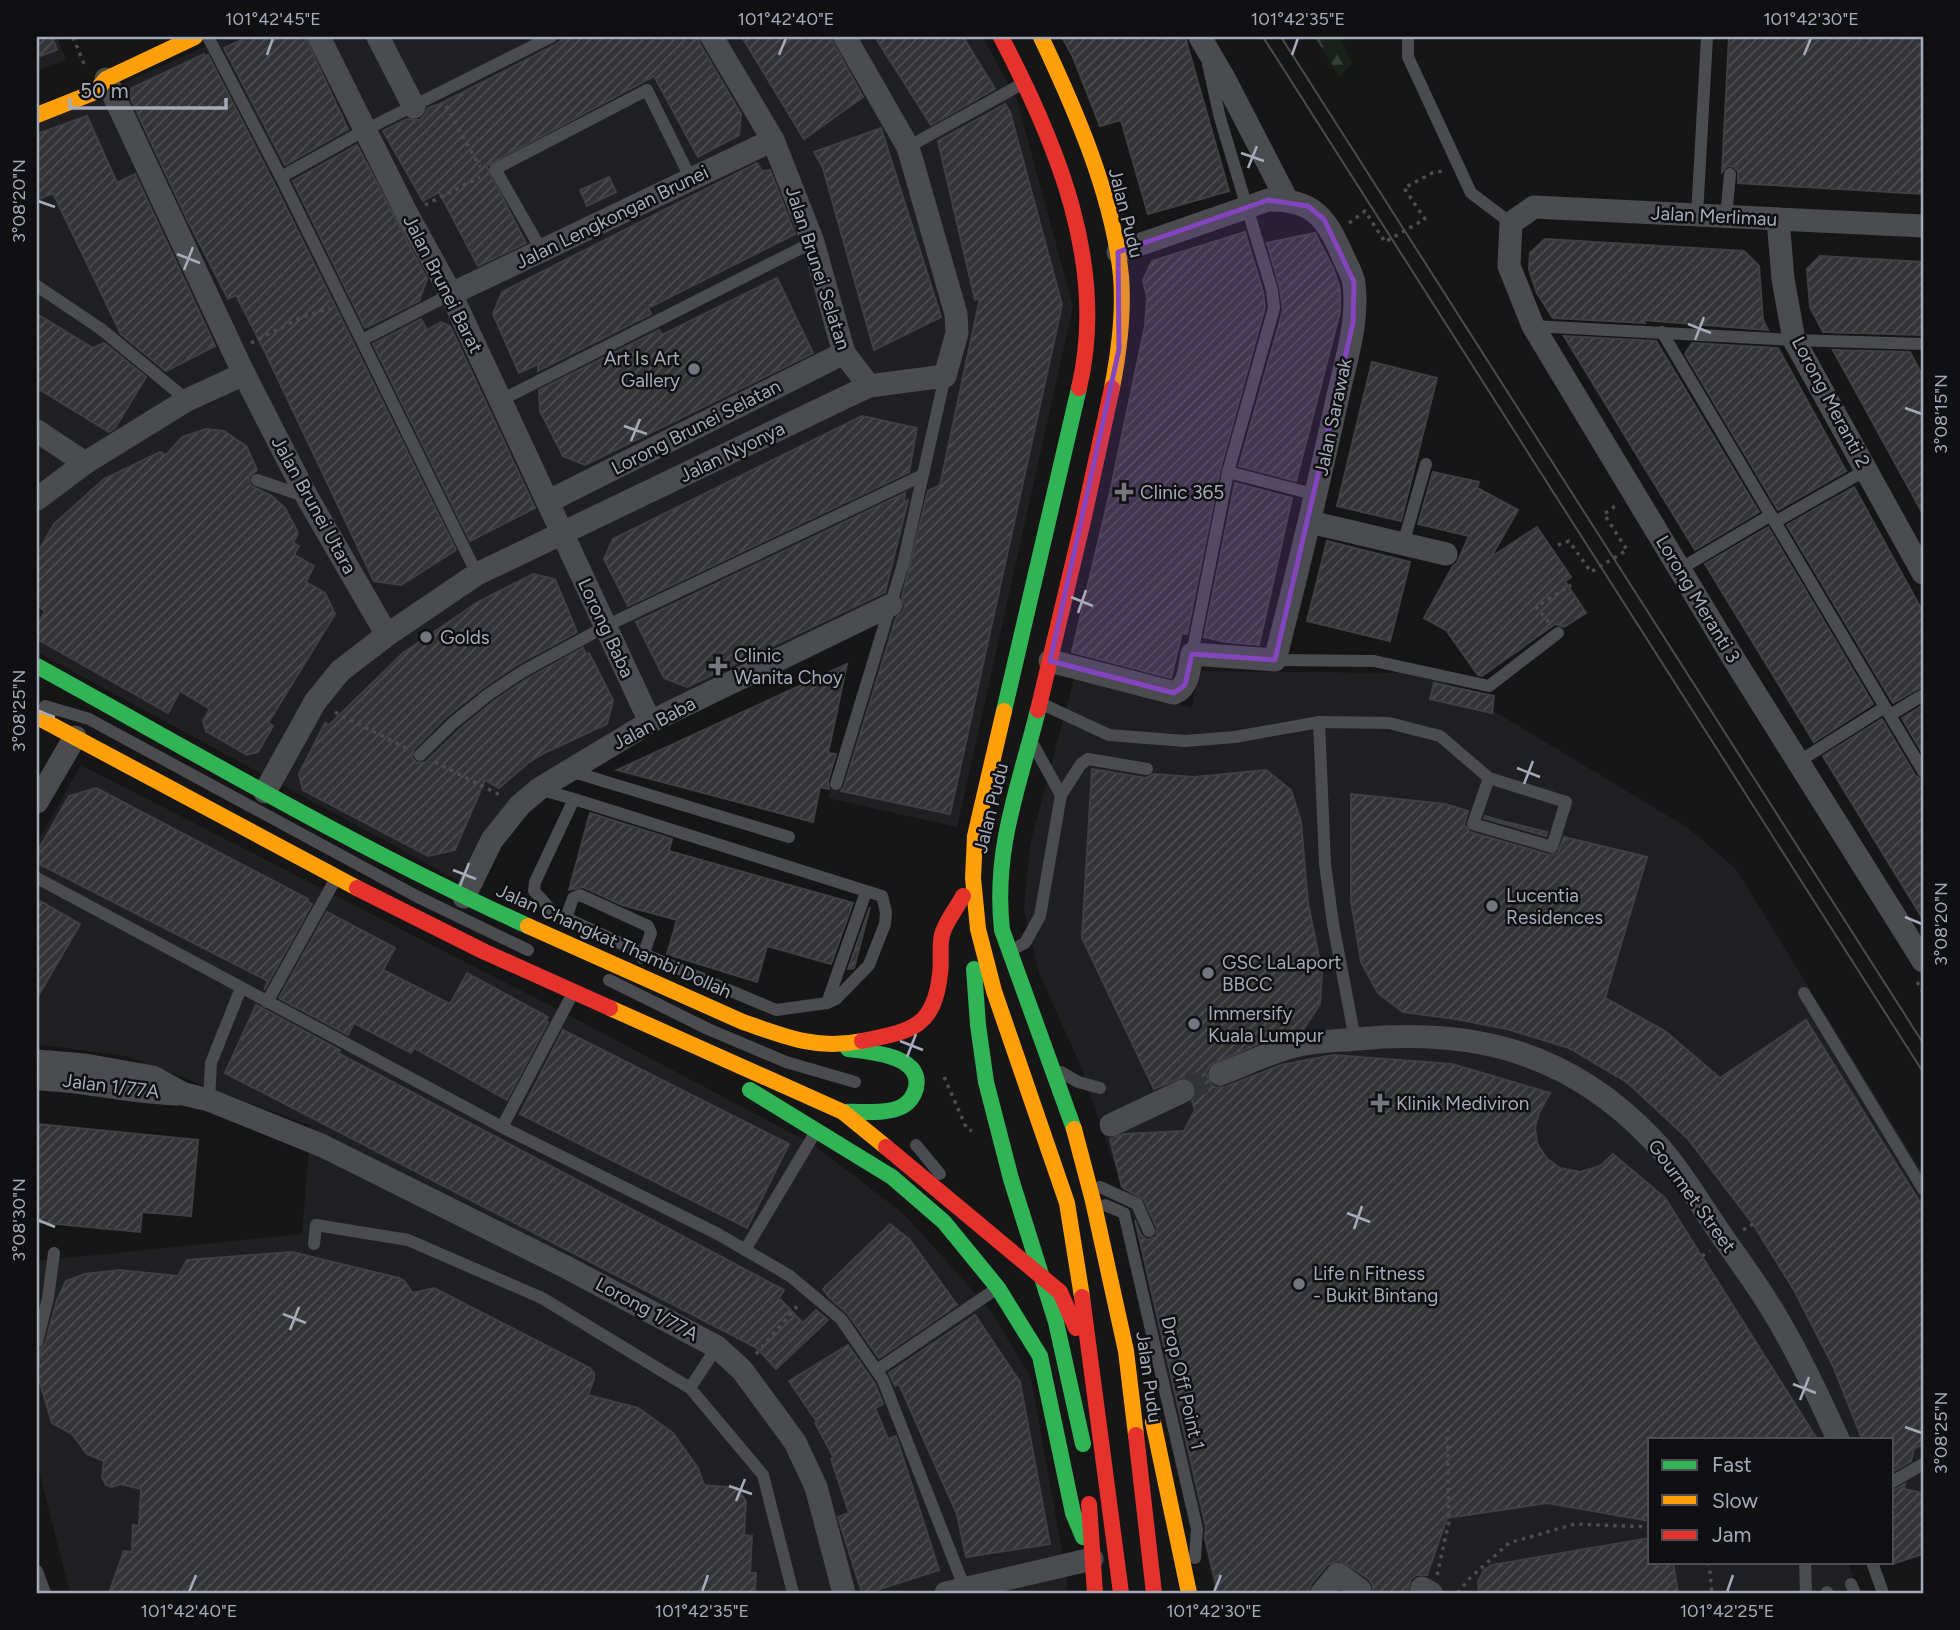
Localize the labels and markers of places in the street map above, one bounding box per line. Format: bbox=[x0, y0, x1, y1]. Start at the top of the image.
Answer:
place label: Art Is Art Gallery bbox=[604, 347, 680, 392]
marker: Art Is Art Gallery bbox=[686, 361, 702, 377]
place label: Clinic 365 bbox=[1140, 481, 1224, 504]
marker: Clinic 365 bbox=[1114, 482, 1134, 502]
place label: Golds bbox=[440, 626, 490, 649]
marker: Golds bbox=[418, 629, 434, 645]
place label: Clinic Wanita Choy bbox=[734, 644, 843, 689]
marker: Clinic Wanita Choy bbox=[708, 656, 728, 676]
place label: Lucentia Residences bbox=[1506, 884, 1603, 929]
marker: Lucentia Residences bbox=[1484, 898, 1500, 914]
place label: GSC LaLaport BBCC bbox=[1222, 951, 1342, 996]
marker: GSC LaLaport BBCC bbox=[1200, 965, 1216, 981]
place label: Immersify Kuala Lumpur bbox=[1208, 1002, 1324, 1047]
marker: Immersify Kuala Lumpur bbox=[1186, 1016, 1202, 1032]
place label: Klinik Mediviron bbox=[1396, 1092, 1529, 1115]
marker: Klinik Mediviron bbox=[1370, 1093, 1390, 1113]
place label: Life n Fitness - Bukit Bintang bbox=[1313, 1262, 1439, 1307]
marker: Life n Fitness - Bukit Bintang bbox=[1291, 1276, 1307, 1292]

